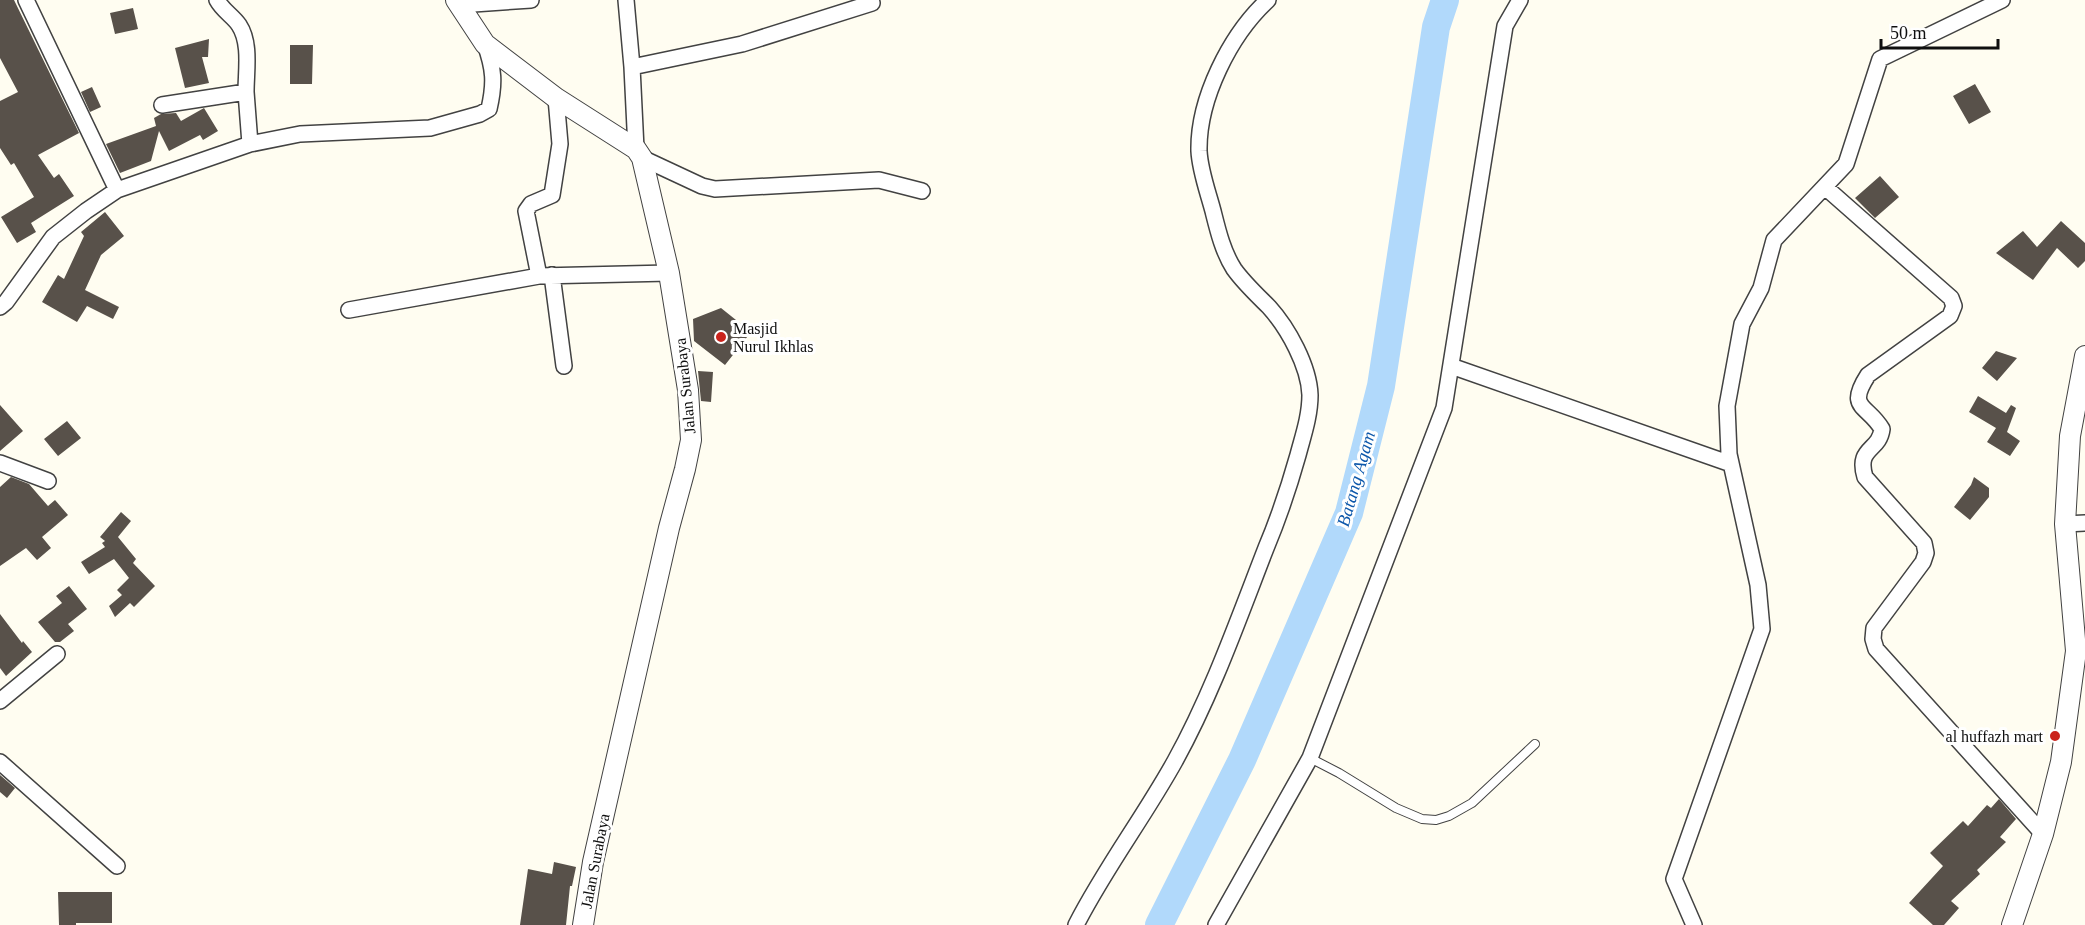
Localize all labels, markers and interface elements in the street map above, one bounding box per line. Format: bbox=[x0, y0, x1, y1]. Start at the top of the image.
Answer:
scale bar bbox=[1881, 12, 1998, 50]
text: 50 m bbox=[1890, 23, 1927, 43]
place label: Masjid Nurul Ikhlas bbox=[733, 320, 813, 355]
marker: Masjid Nurul Ikhlas bbox=[714, 330, 728, 344]
street label: Jalan Surabaya bbox=[672, 337, 699, 435]
water label: Batang Agam bbox=[1333, 429, 1379, 529]
place label: al huffazh mart bbox=[1946, 728, 2044, 745]
marker: al huffazh mart bbox=[2048, 729, 2062, 743]
street label: Jalan Surabaya bbox=[577, 812, 614, 910]

